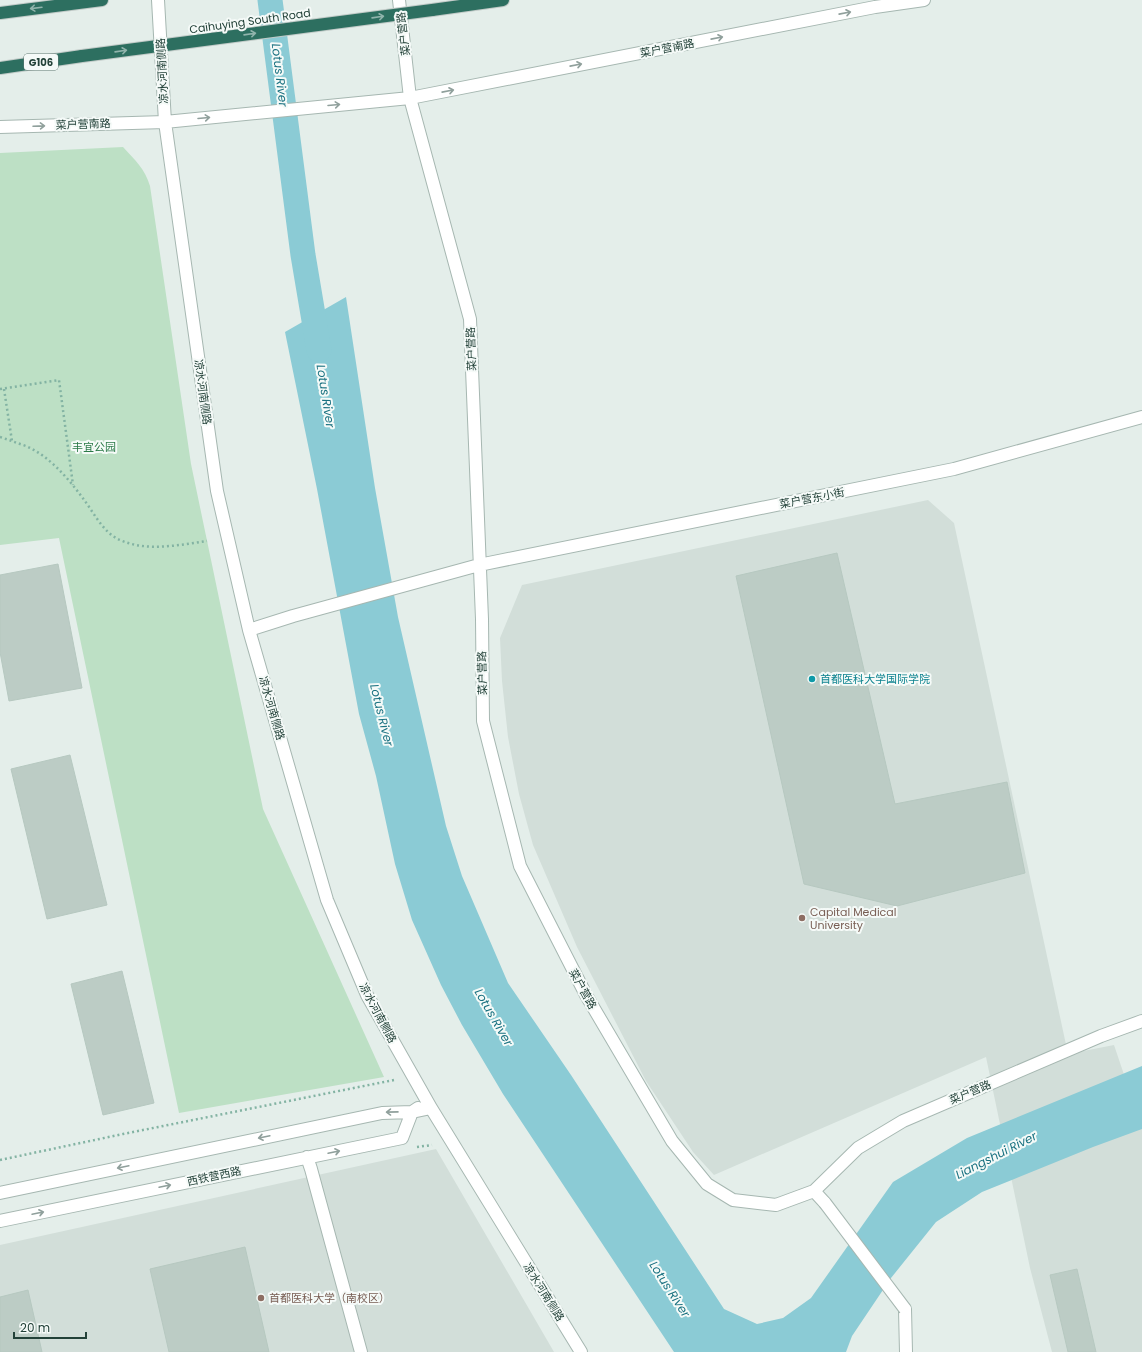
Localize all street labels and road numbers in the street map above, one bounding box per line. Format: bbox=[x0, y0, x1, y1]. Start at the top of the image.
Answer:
street label: Caihuying South Road bbox=[188, 5, 312, 37]
street label: 菜户营路 bbox=[392, 11, 414, 57]
street label: 菜户营南路 bbox=[638, 35, 696, 61]
street label: 凉水河南侧路 bbox=[152, 38, 172, 104]
road number: G106 bbox=[24, 54, 58, 70]
street label: 菜户营南路 bbox=[55, 115, 111, 133]
street label: 菜户营路 bbox=[462, 327, 480, 371]
street label: 凉水河南侧路 bbox=[190, 358, 216, 426]
street label: 菜户营东小街 bbox=[778, 484, 846, 512]
street label: 菜户营路 bbox=[474, 651, 490, 695]
street label: 凉水河南侧路 bbox=[255, 674, 289, 742]
street label: 菜户营路 bbox=[565, 966, 601, 1012]
street label: 凉水河南侧路 bbox=[355, 980, 401, 1046]
street label: 菜户营路 bbox=[947, 1076, 993, 1108]
street label: 西铁营西路 bbox=[185, 1162, 243, 1190]
street label: 凉水河南侧路 bbox=[520, 1260, 568, 1324]

